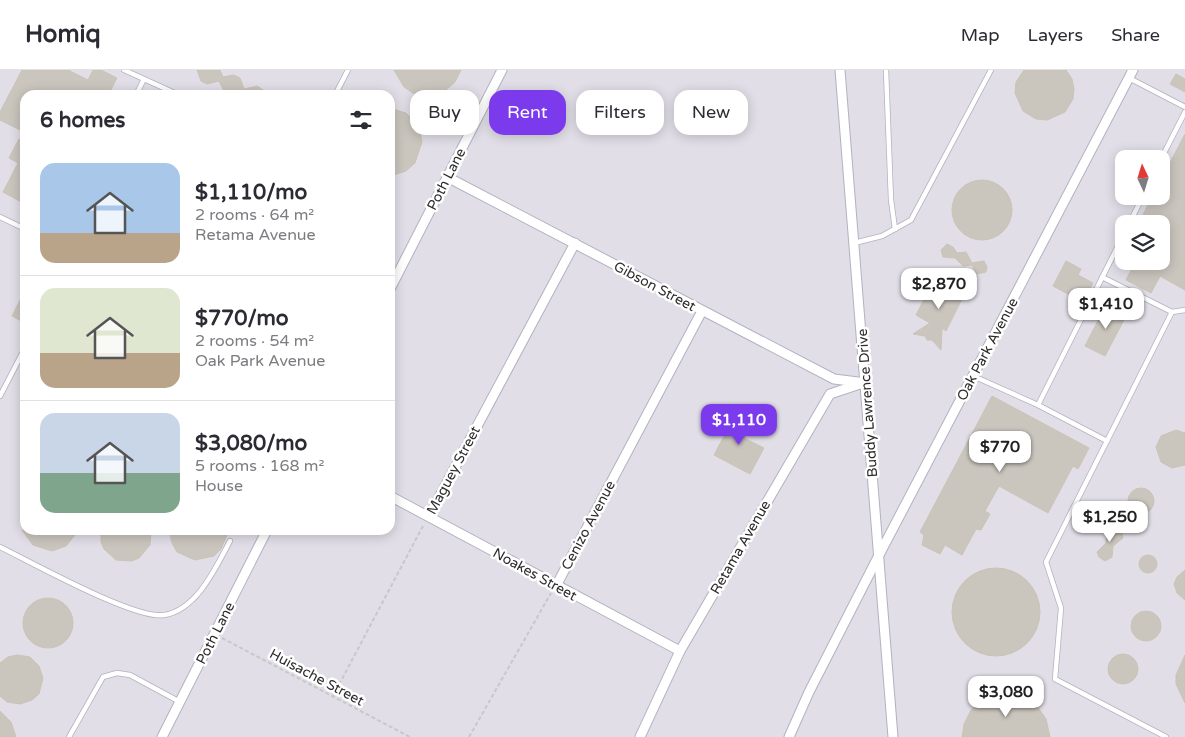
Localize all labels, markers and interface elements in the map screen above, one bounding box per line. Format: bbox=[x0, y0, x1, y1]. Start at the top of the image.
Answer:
text: Homiq bbox=[25, 20, 101, 49]
text: Map bbox=[961, 24, 1000, 46]
text: Layers bbox=[1028, 24, 1083, 46]
text: Share bbox=[1111, 24, 1160, 46]
chip: Buy bbox=[410, 90, 479, 135]
chip: Rent bbox=[489, 90, 566, 135]
chip: Filters bbox=[576, 90, 664, 135]
chip: New bbox=[674, 90, 748, 135]
icon: filters bbox=[347, 106, 375, 134]
text: 6 homes bbox=[40, 108, 125, 133]
street label: Poth Lane bbox=[424, 145, 469, 213]
north arrow bbox=[1115, 150, 1170, 205]
map controls bbox=[1115, 150, 1170, 270]
text: $1,110/mo bbox=[195, 180, 307, 205]
icon: home bbox=[80, 183, 140, 243]
text: 2 rooms · 64 m² bbox=[195, 205, 314, 225]
button: layers bbox=[1115, 215, 1170, 270]
text: Retama Avenue bbox=[195, 225, 316, 245]
street label: Gibson Street bbox=[611, 258, 699, 315]
pin: $2,870 bbox=[898, 268, 980, 310]
text: $2,870 bbox=[912, 274, 966, 294]
pin: $1,410 bbox=[1065, 288, 1147, 330]
text: $1,410 bbox=[1079, 294, 1133, 314]
street label: Oak Park Avenue bbox=[953, 295, 1022, 404]
text: $770/mo bbox=[195, 306, 289, 331]
icon: home bbox=[80, 308, 140, 368]
street label: Buddy Lawrence Drive bbox=[854, 328, 881, 478]
text: 2 rooms · 54 m² bbox=[195, 331, 314, 351]
text: Oak Park Avenue bbox=[195, 351, 325, 371]
pin: $1,110 bbox=[698, 404, 780, 446]
text: $1,110 bbox=[712, 410, 766, 430]
street label: Maguey Street bbox=[423, 423, 484, 517]
pin: $770 bbox=[970, 430, 1030, 473]
text: $3,080/mo bbox=[195, 431, 307, 456]
icon: home bbox=[80, 433, 140, 493]
text: $770 bbox=[980, 437, 1020, 457]
text: 5 rooms · 168 m² bbox=[195, 456, 324, 476]
text: House bbox=[195, 476, 243, 496]
street label: Cenizo Avenue bbox=[558, 478, 619, 573]
street label: Retama Avenue bbox=[707, 497, 774, 597]
pin: $1,250 bbox=[1069, 500, 1151, 543]
text: $1,250 bbox=[1083, 507, 1137, 527]
street label: Noakes Street bbox=[490, 544, 580, 605]
street label: Poth Lane bbox=[193, 599, 238, 667]
street label: Huisache Street bbox=[267, 645, 367, 710]
pin: $3,080 bbox=[965, 676, 1047, 718]
text: $3,080 bbox=[979, 682, 1033, 702]

